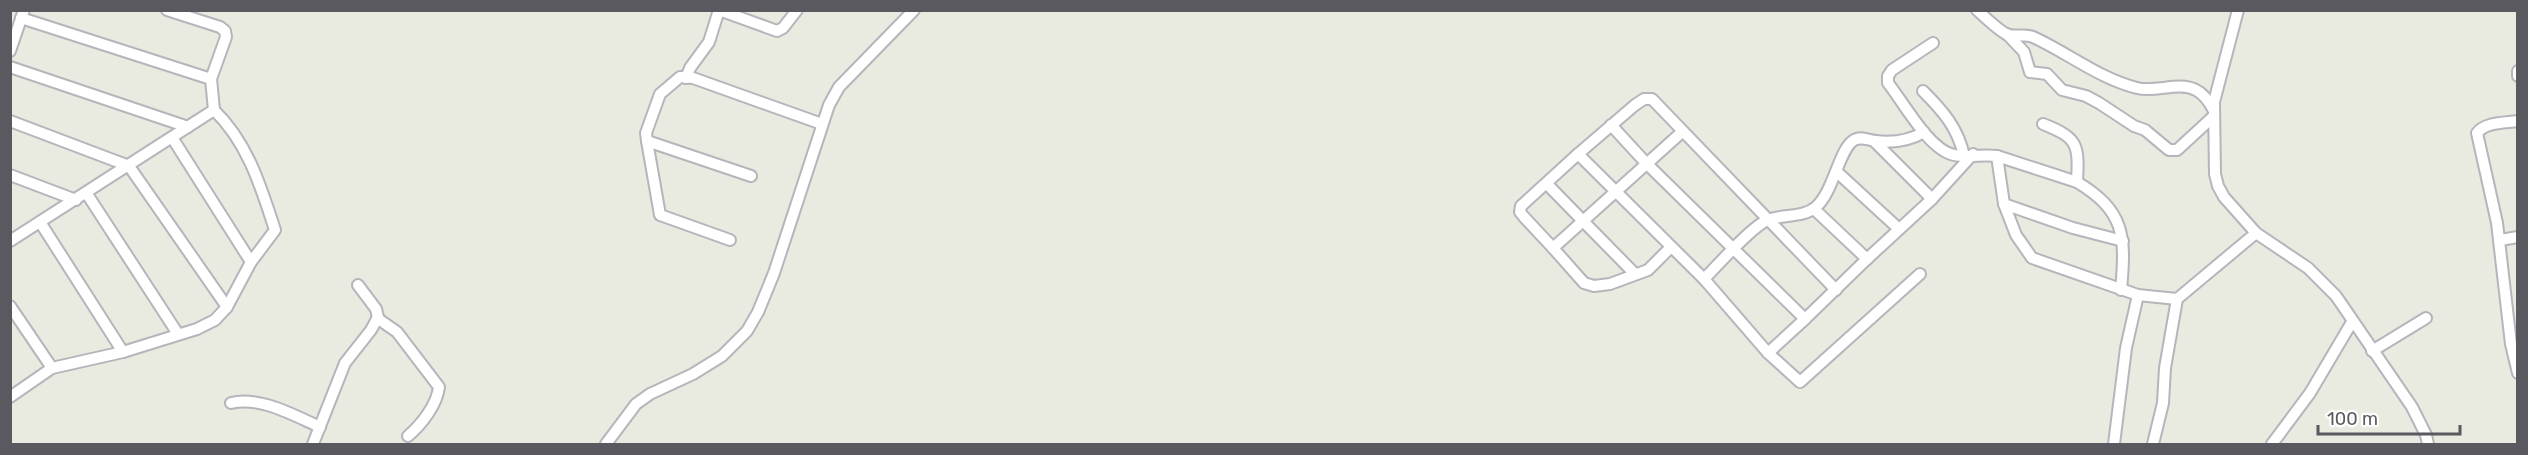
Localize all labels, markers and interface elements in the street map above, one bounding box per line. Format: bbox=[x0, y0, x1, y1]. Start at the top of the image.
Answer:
scale bar bbox=[2318, 398, 2460, 436]
text: 100 m bbox=[2327, 408, 2378, 430]

